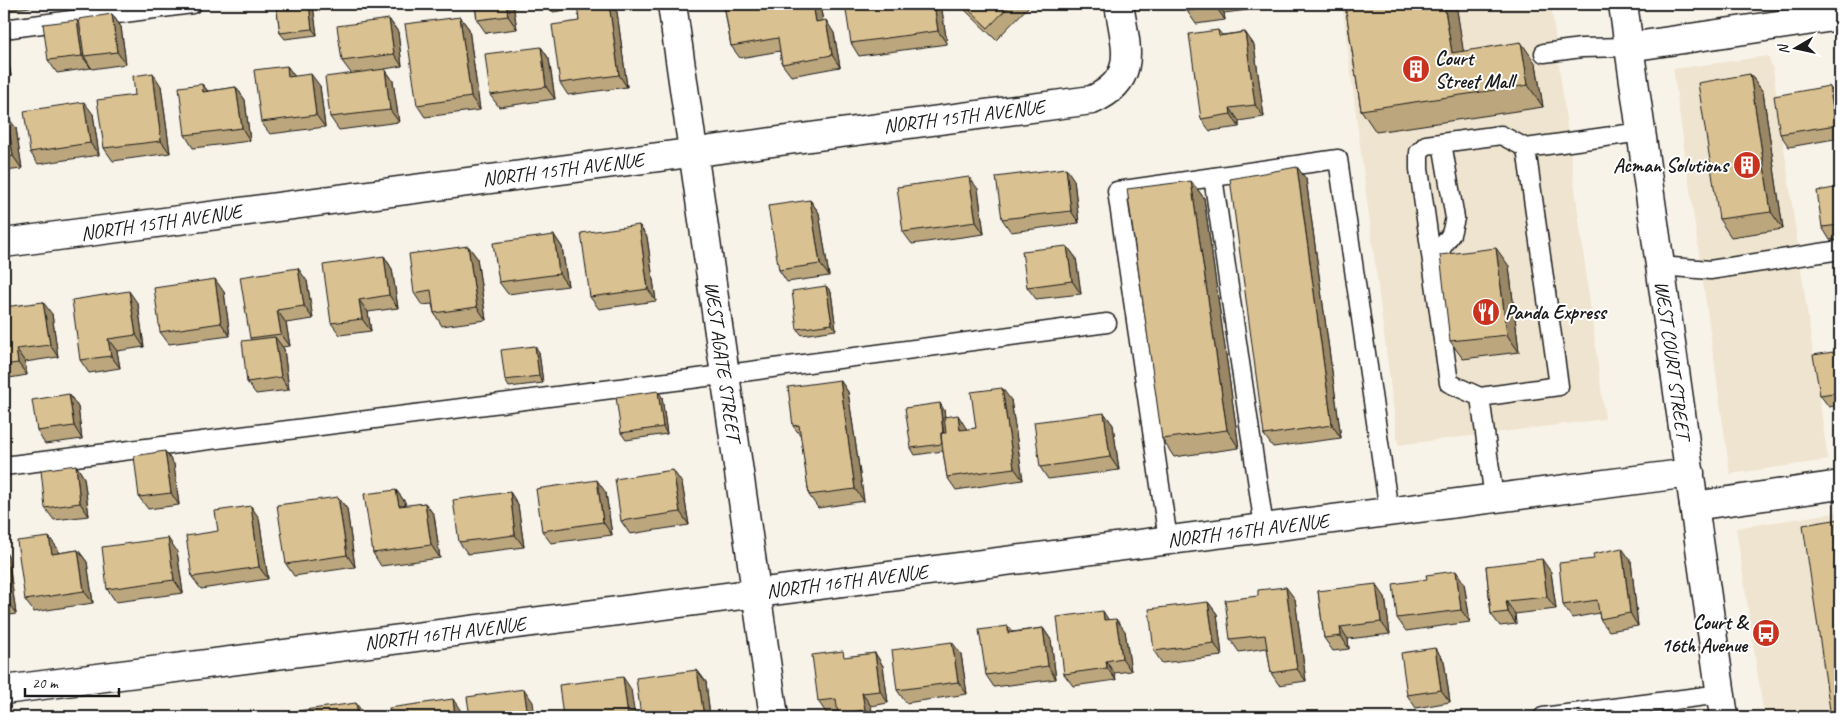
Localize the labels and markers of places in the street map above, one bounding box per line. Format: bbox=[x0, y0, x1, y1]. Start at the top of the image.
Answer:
place label: Court Street Mall bbox=[1435, 46, 1517, 94]
building icon: Court Street Mall bbox=[1401, 54, 1431, 84]
building icon: Acman Solutions bbox=[1732, 150, 1762, 180]
place label: Acman Solutions bbox=[1613, 153, 1730, 178]
restaurant icon: Panda Express bbox=[1471, 297, 1501, 327]
place label: Panda Express bbox=[1505, 300, 1608, 325]
place label: Court & 16th Avenue bbox=[1661, 610, 1750, 658]
bus stop icon: Court & 16th Avenue bbox=[1751, 618, 1781, 648]

